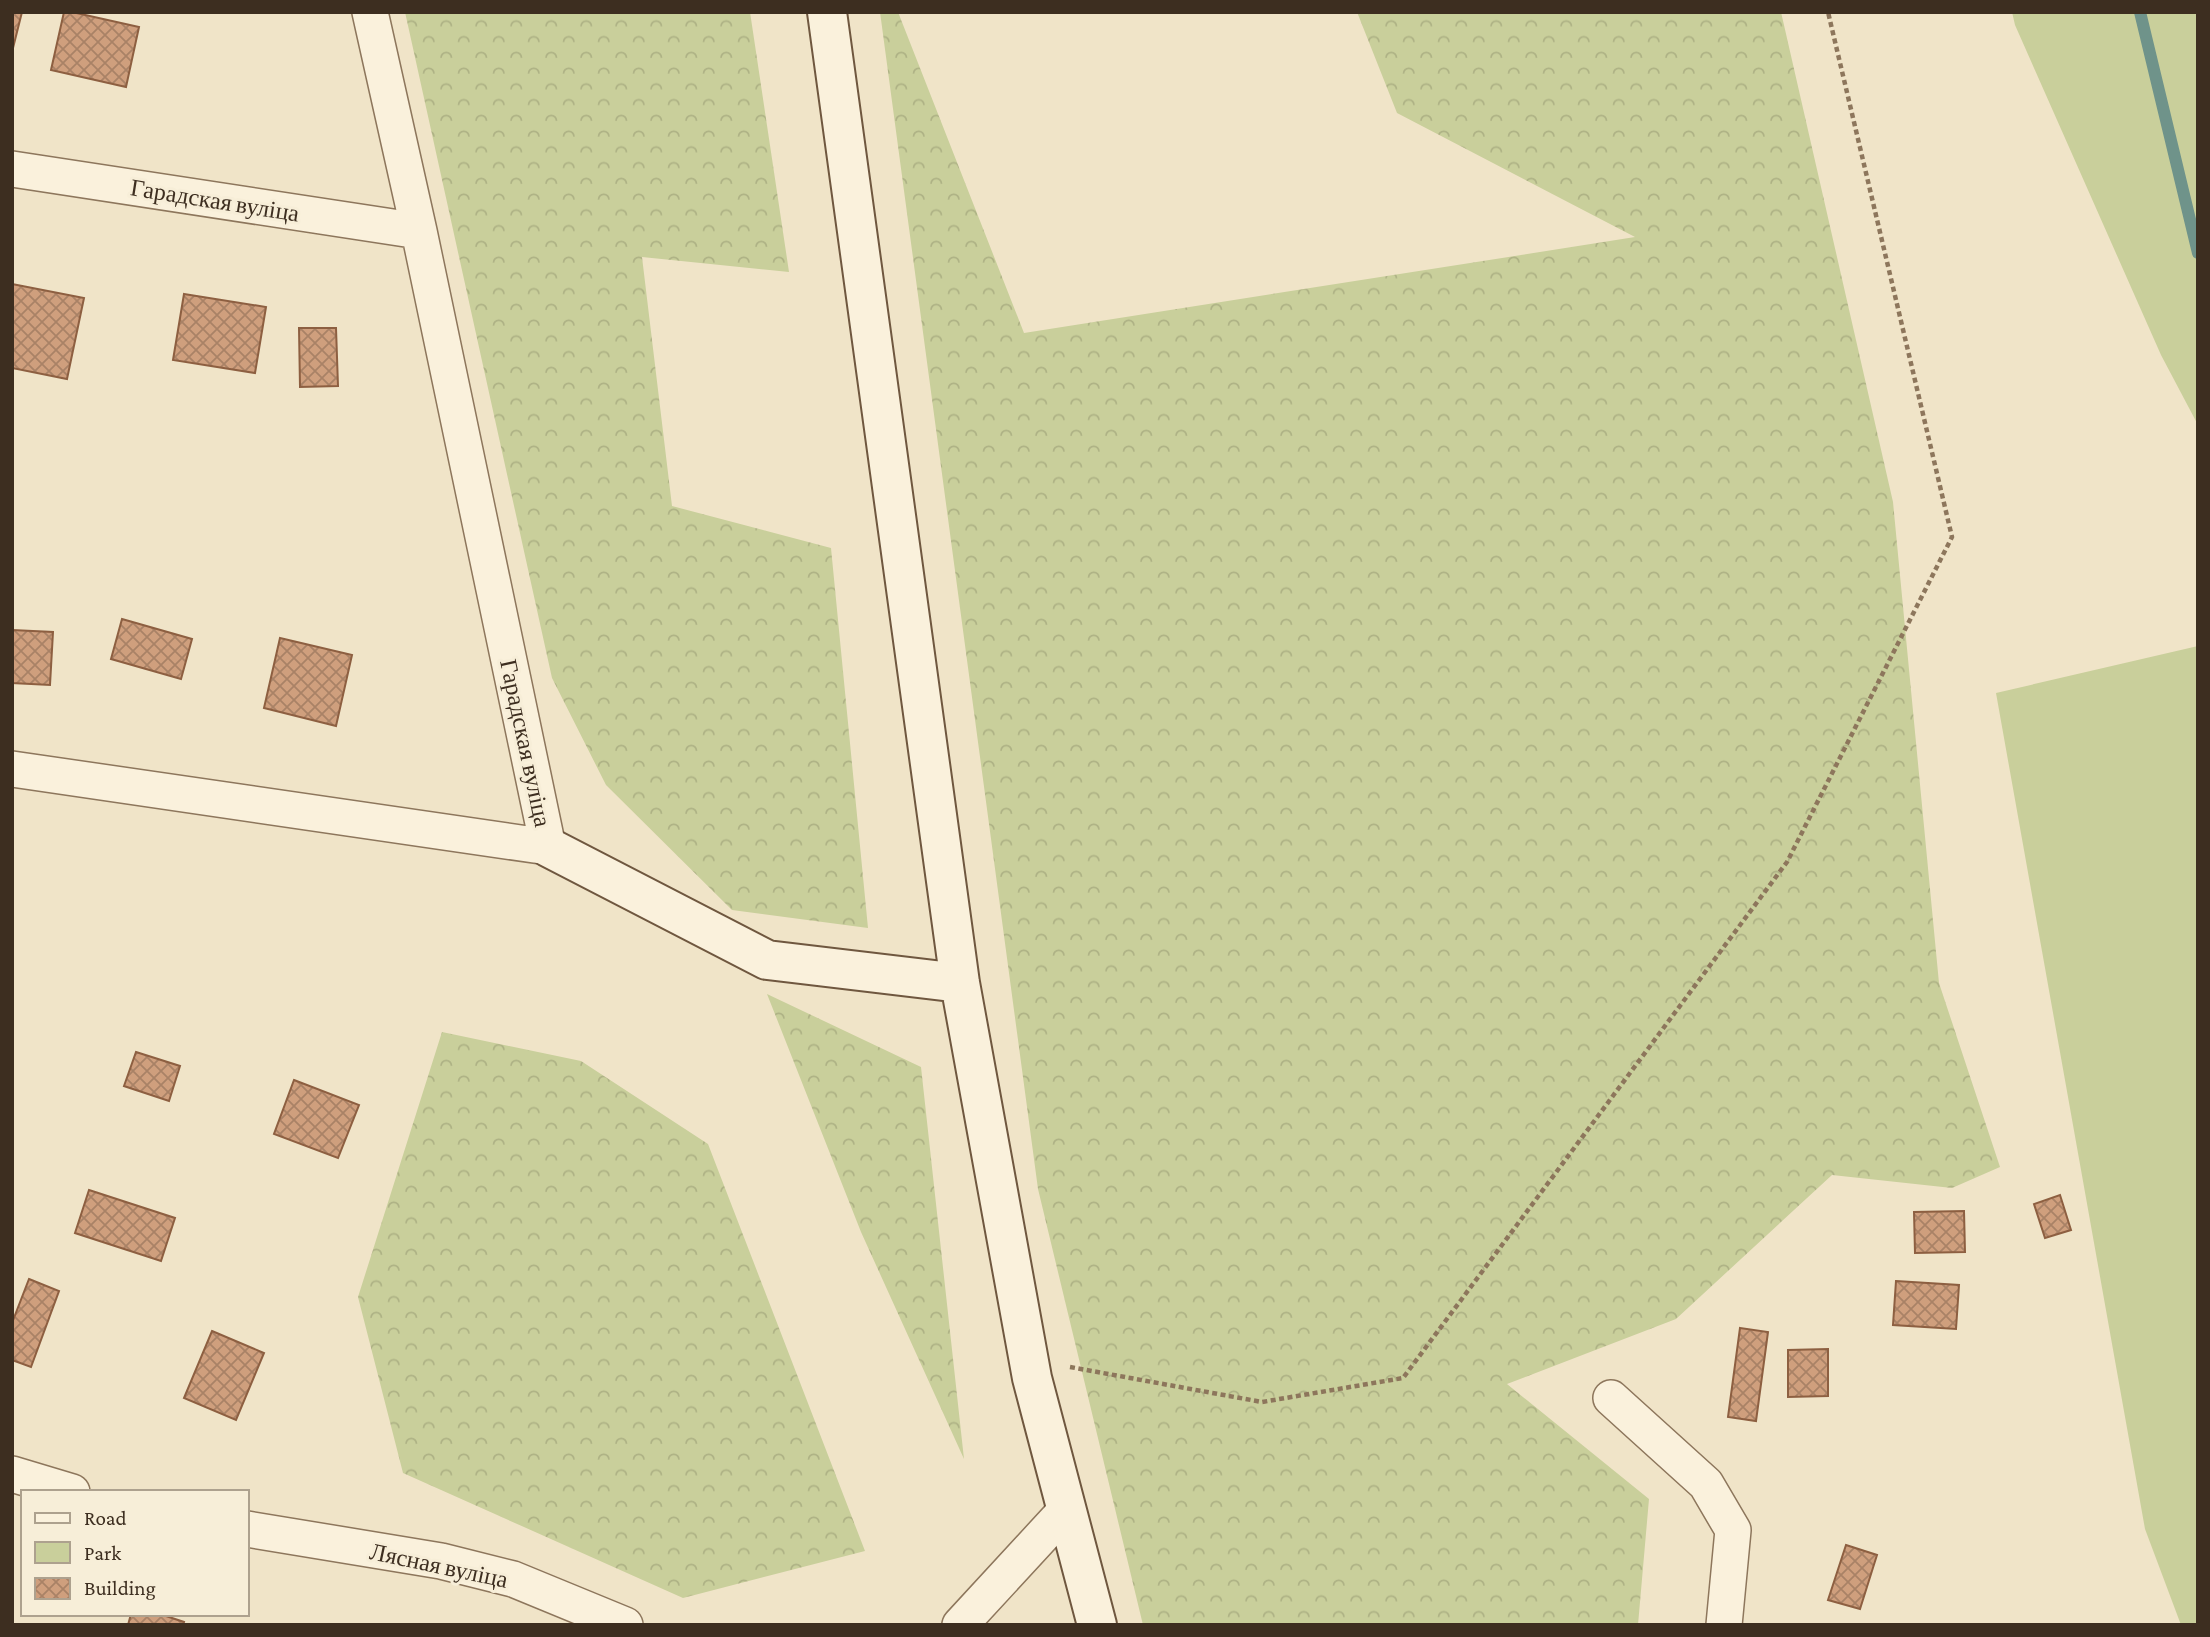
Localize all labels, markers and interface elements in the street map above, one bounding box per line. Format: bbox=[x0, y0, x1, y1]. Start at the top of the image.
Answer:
street label: Гарадская вуліца bbox=[129, 173, 302, 227]
street label: Гарадская вуліца bbox=[495, 657, 557, 830]
legend bbox=[21, 1490, 248, 1616]
text: Road bbox=[84, 1506, 127, 1530]
street label: Лясная вуліца bbox=[367, 1537, 511, 1593]
text: Park bbox=[84, 1541, 121, 1565]
text: Building bbox=[84, 1576, 156, 1600]

